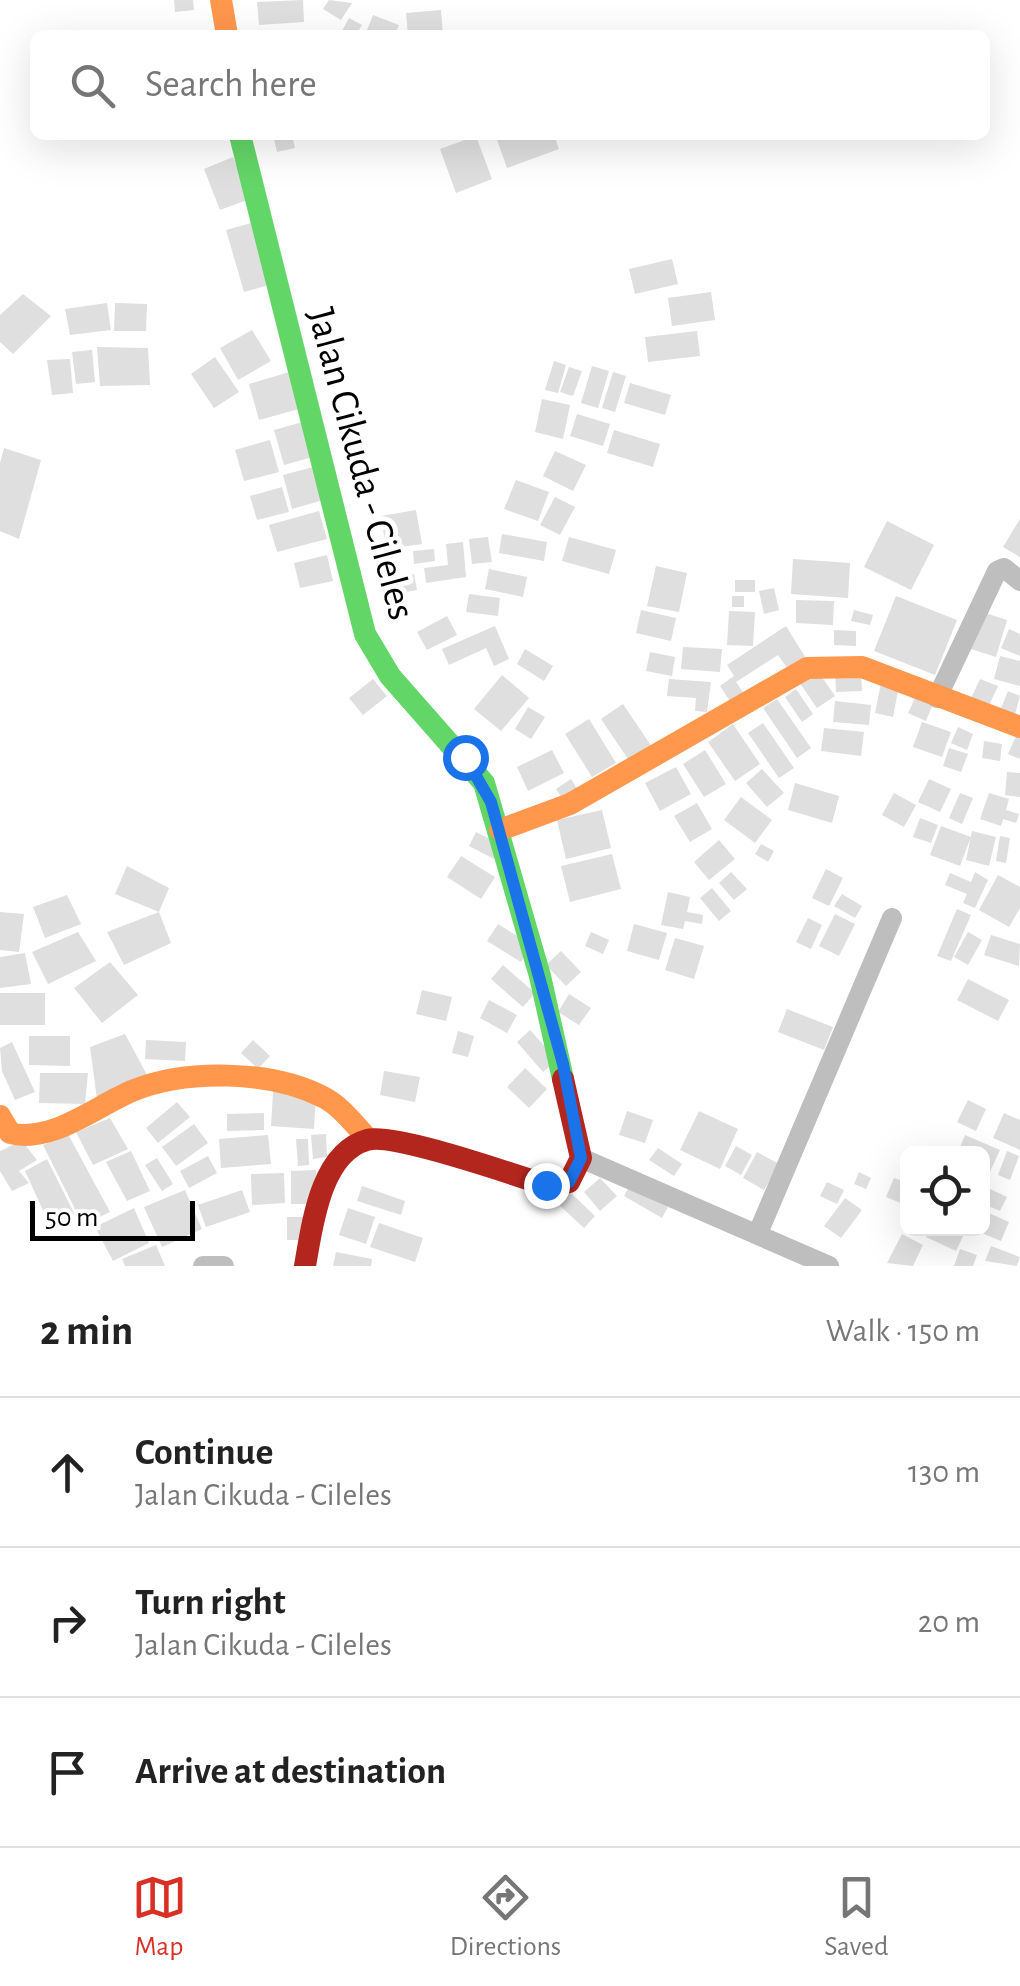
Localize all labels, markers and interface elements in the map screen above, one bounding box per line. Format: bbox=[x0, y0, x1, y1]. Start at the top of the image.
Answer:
search box bbox=[30, 30, 990, 140]
icon: search bbox=[65, 58, 120, 113]
text: Search here bbox=[145, 66, 317, 104]
street label: Jalan Cikuda - Cileles bbox=[300, 304, 422, 624]
route start bbox=[443, 735, 489, 781]
map controls bbox=[900, 1146, 990, 1236]
button: locate bbox=[900, 1146, 990, 1236]
route end bbox=[524, 1163, 570, 1209]
scale bar bbox=[30, 1196, 195, 1240]
text: 50 m bbox=[45, 1204, 99, 1232]
text: 2 min bbox=[40, 1310, 133, 1352]
text: Walk · 150 m bbox=[826, 1315, 980, 1347]
text: Continue bbox=[135, 1434, 273, 1472]
icon: ahead bbox=[40, 1445, 95, 1500]
text: 130 m bbox=[908, 1456, 980, 1488]
text: Jalan Cikuda - Cileles bbox=[135, 1479, 392, 1511]
text: Turn right bbox=[135, 1584, 285, 1622]
icon: right bbox=[40, 1595, 95, 1650]
text: 20 m bbox=[918, 1606, 980, 1638]
text: Jalan Cikuda - Cileles bbox=[135, 1629, 392, 1661]
icon: arrive bbox=[40, 1745, 95, 1800]
text: Arrive at destination bbox=[135, 1753, 446, 1791]
tab: Map bbox=[132, 1870, 187, 1964]
tab: Directions bbox=[450, 1870, 561, 1964]
tab: Saved bbox=[824, 1870, 888, 1964]

